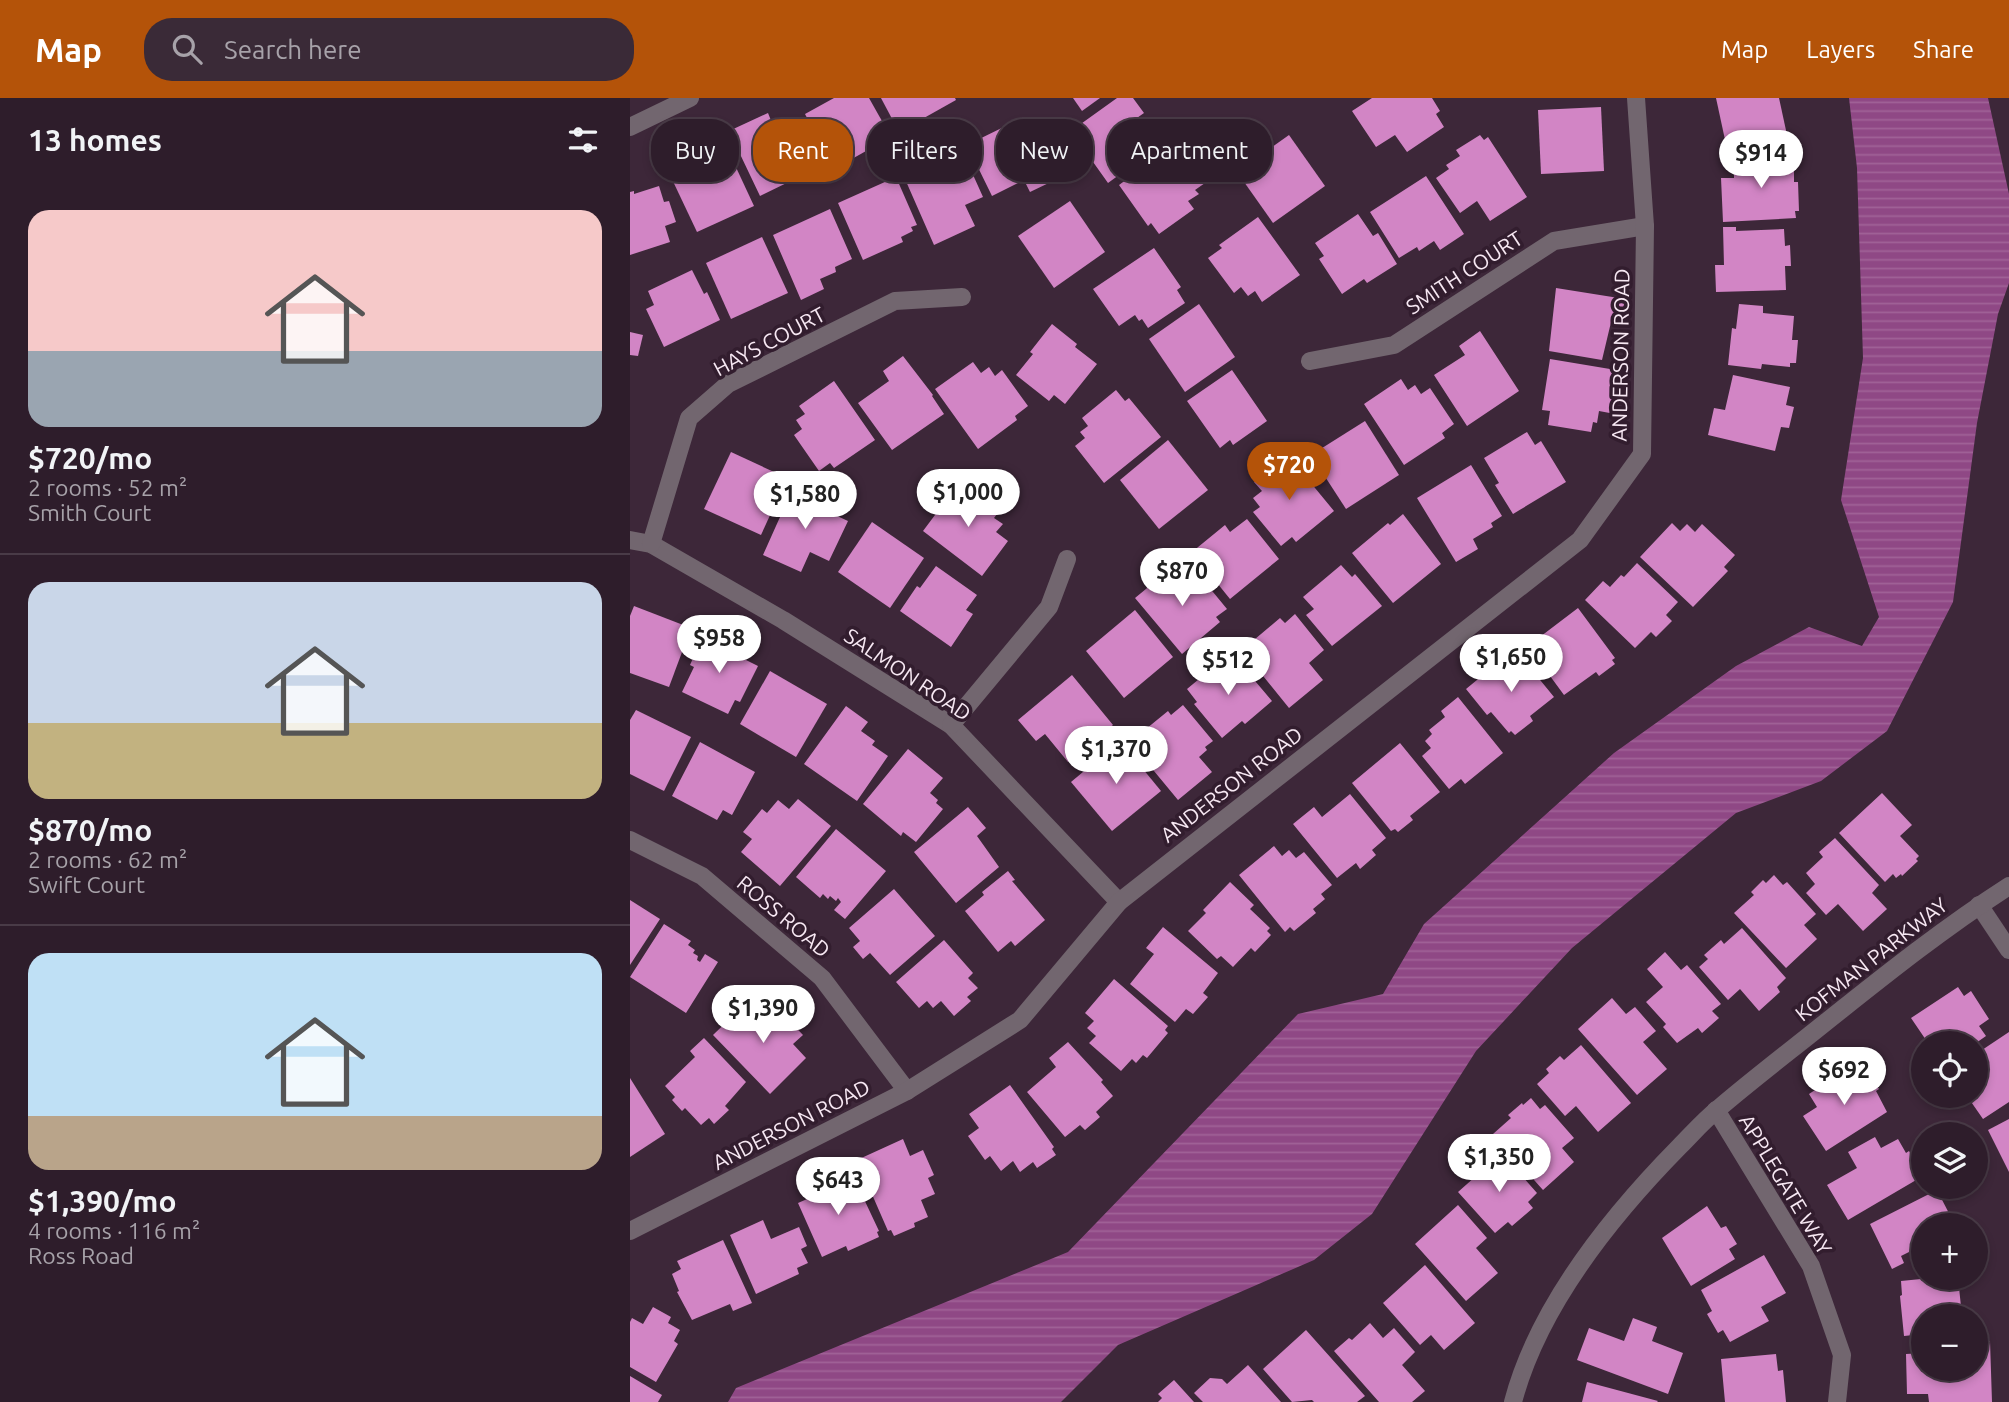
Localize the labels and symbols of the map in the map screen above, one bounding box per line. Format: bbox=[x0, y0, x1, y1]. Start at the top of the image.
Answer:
pin: $914 bbox=[1720, 130, 1802, 190]
street label: SMITH COURT bbox=[1401, 225, 1527, 318]
street label: ANDERSON ROAD bbox=[1606, 268, 1634, 442]
street label: HAYS COURT bbox=[709, 301, 829, 380]
pin: $720 bbox=[1248, 442, 1330, 502]
pin: $1,000 bbox=[911, 470, 1025, 529]
pin: $1,580 bbox=[748, 472, 862, 531]
pin: $870 bbox=[1141, 548, 1223, 608]
pin: $958 bbox=[678, 616, 760, 675]
street label: SALMON ROAD bbox=[840, 623, 976, 725]
pin: $1,650 bbox=[1454, 634, 1568, 694]
pin: $512 bbox=[1187, 638, 1269, 697]
street label: ANDERSON ROAD bbox=[1155, 721, 1307, 847]
pin: $1,370 bbox=[1059, 726, 1173, 786]
street label: ROSS ROAD bbox=[733, 870, 835, 962]
street label: KOFMAN PARKWAY bbox=[1790, 892, 1952, 1026]
pin: $1,390 bbox=[706, 986, 820, 1045]
pin: $692 bbox=[1803, 1048, 1885, 1107]
street label: ANDERSON ROAD bbox=[708, 1074, 874, 1174]
street label: APPLEGATE WAY bbox=[1735, 1110, 1837, 1258]
pin: $1,350 bbox=[1442, 1134, 1556, 1194]
pin: $643 bbox=[797, 1158, 879, 1217]

